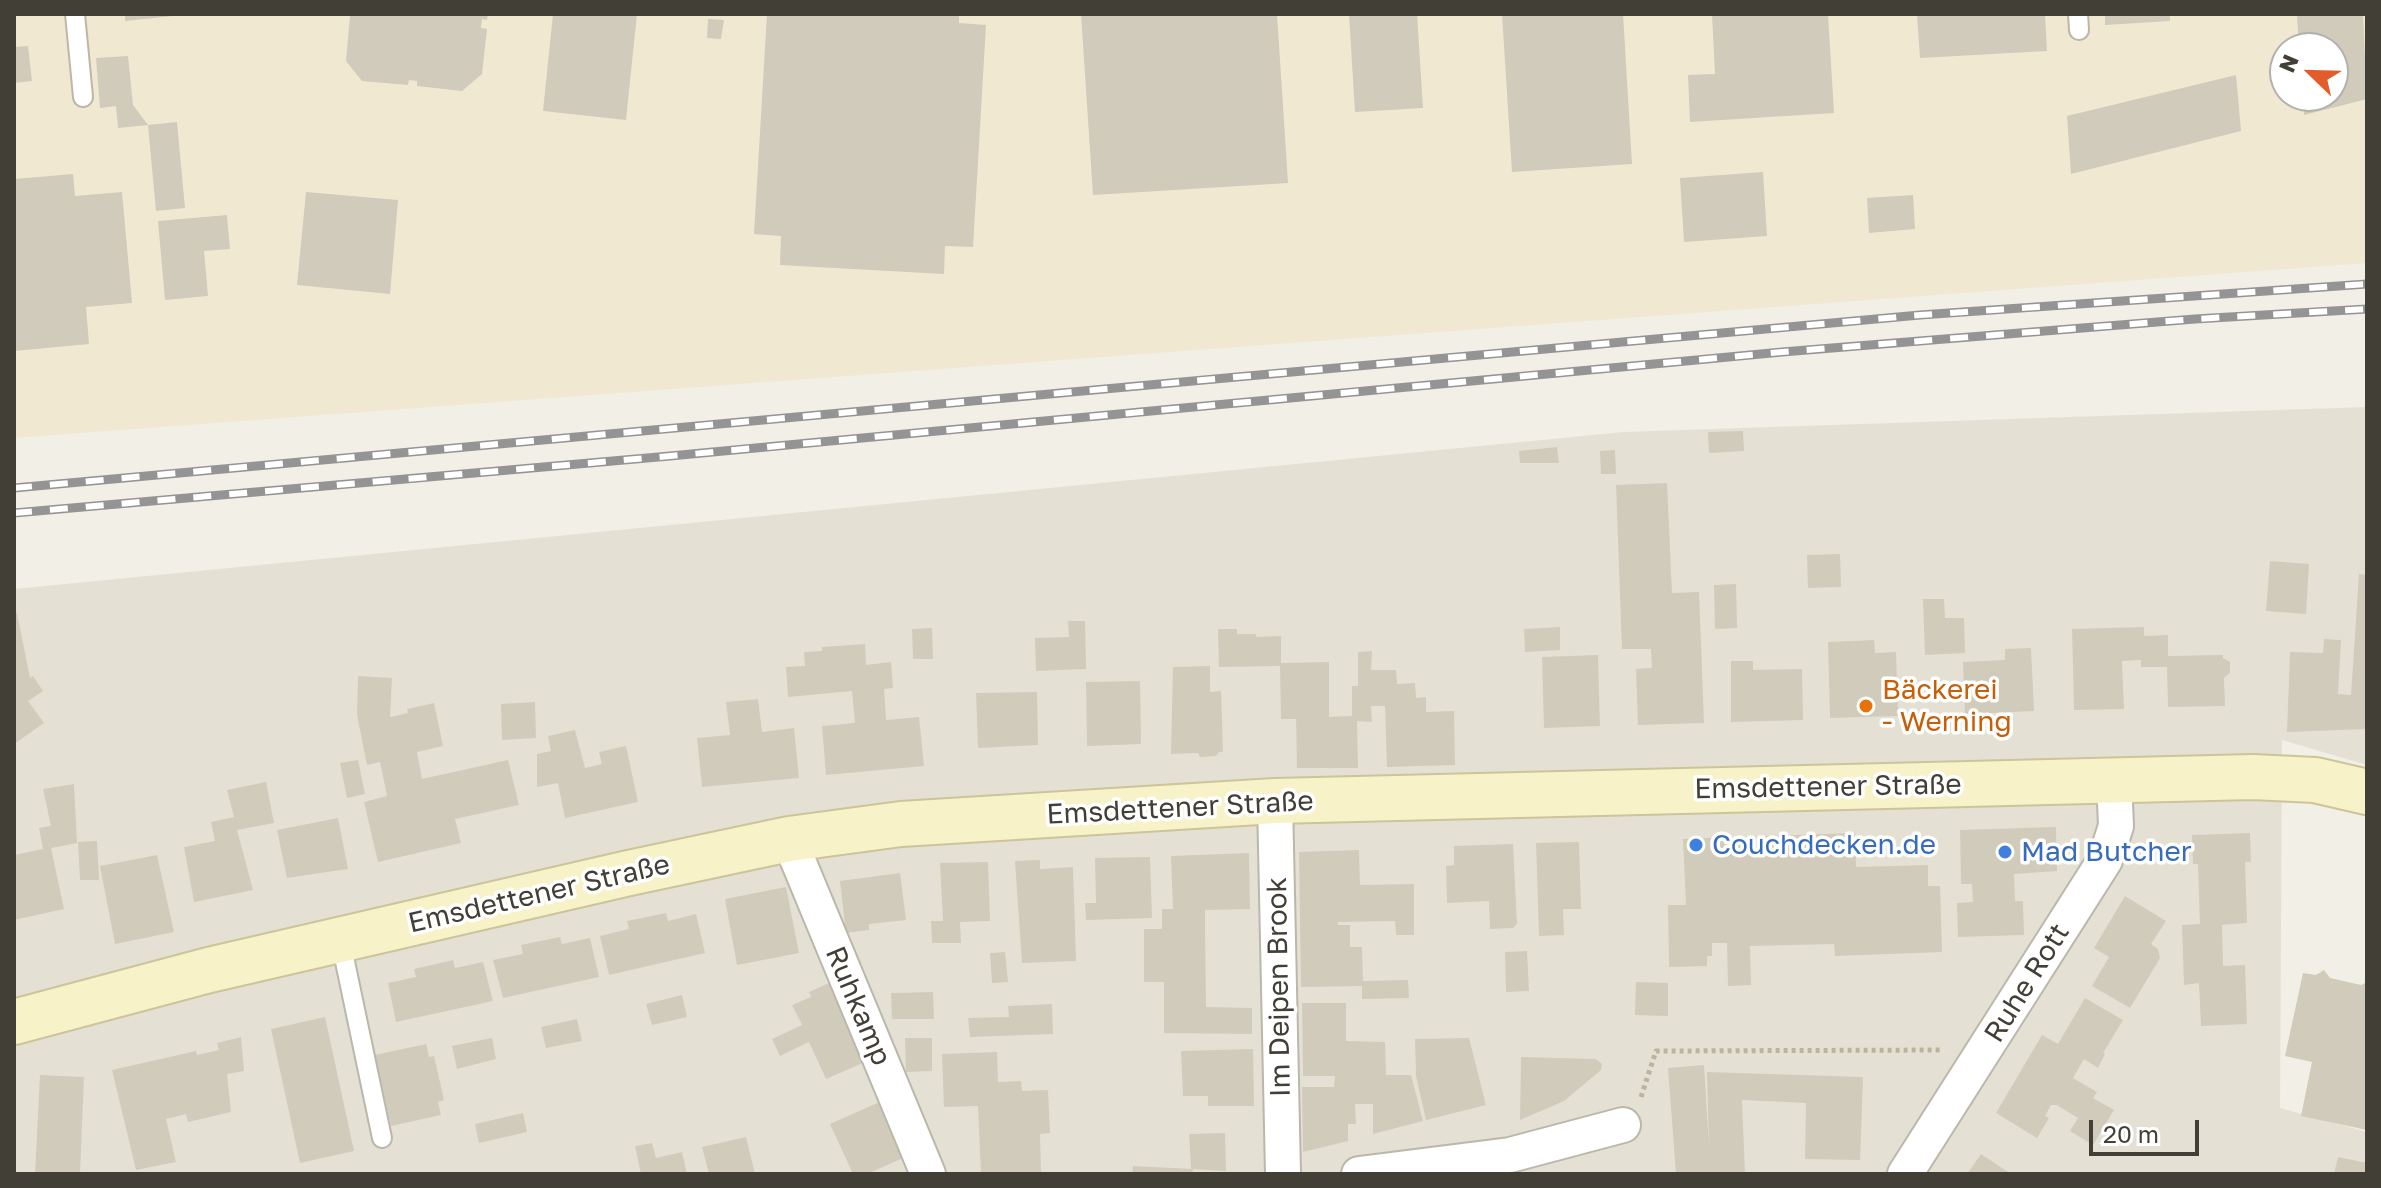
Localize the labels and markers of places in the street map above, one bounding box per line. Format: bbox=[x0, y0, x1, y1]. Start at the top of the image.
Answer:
place label: Bäckerei - Werning bbox=[1882, 673, 2012, 739]
marker: Bäckerei - Werning bbox=[1857, 697, 1875, 715]
place label: Couchdecken.de bbox=[1712, 828, 1936, 862]
place label: Mad Butcher bbox=[2021, 835, 2192, 869]
marker: Couchdecken.de bbox=[1687, 836, 1705, 854]
marker: Mad Butcher bbox=[1996, 843, 2014, 861]

